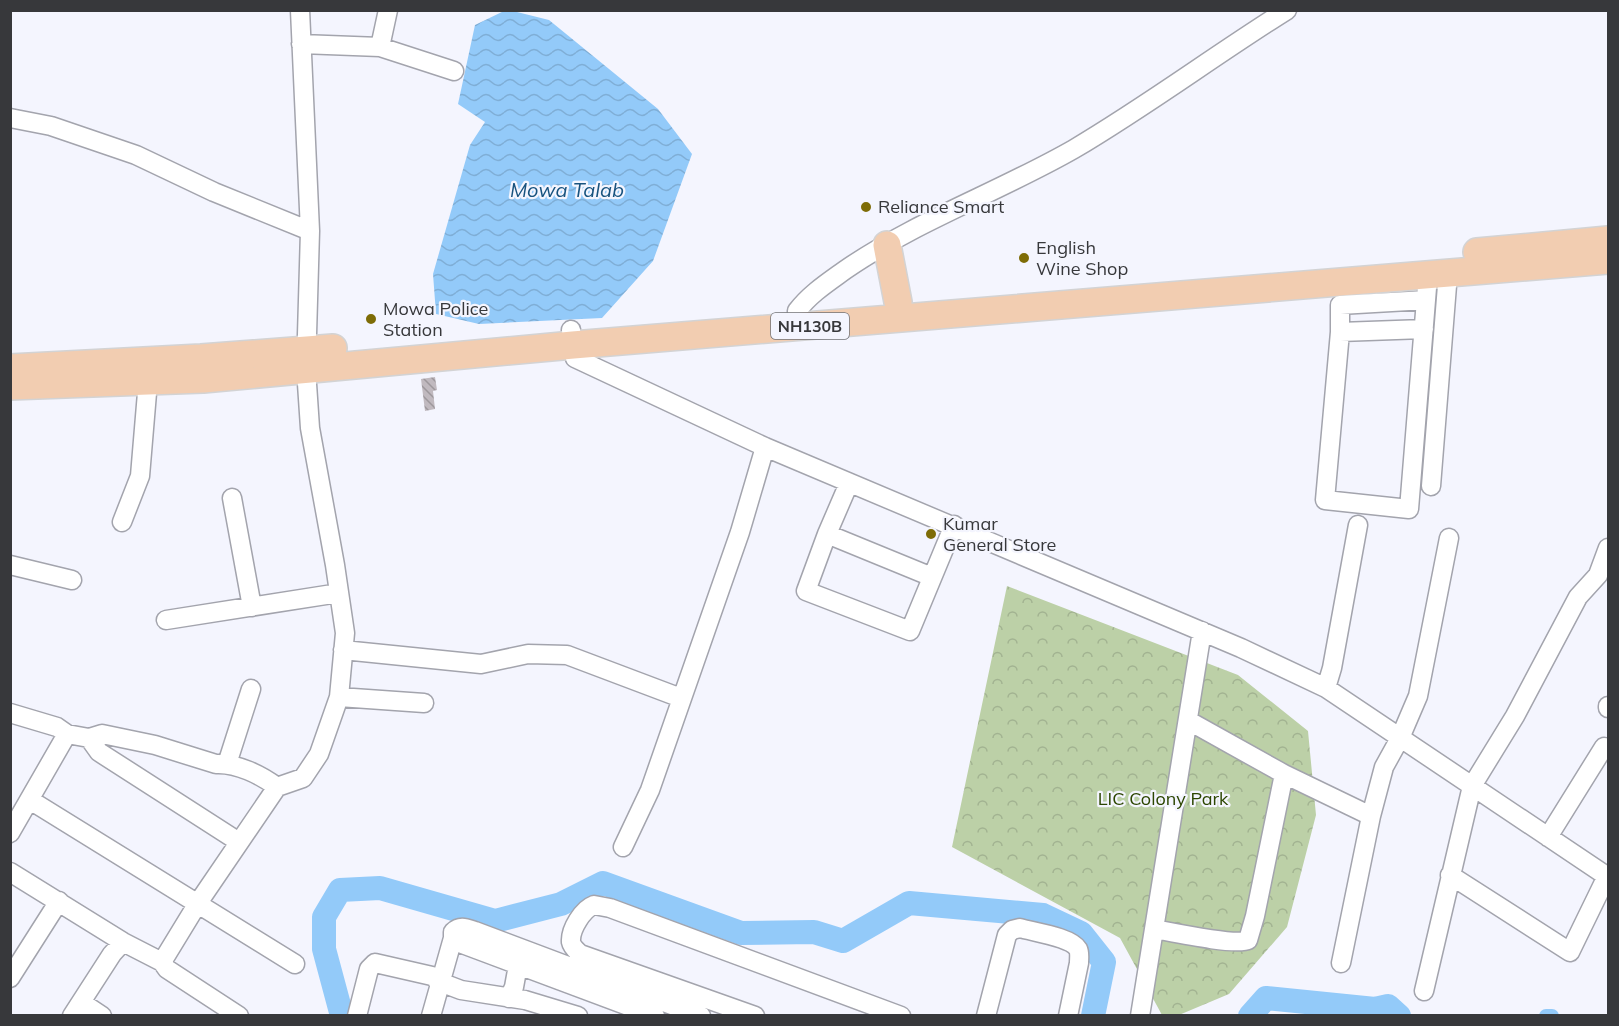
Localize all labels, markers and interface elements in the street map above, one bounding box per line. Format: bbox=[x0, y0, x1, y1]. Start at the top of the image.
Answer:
water label: Mowa Talab bbox=[510, 177, 624, 202]
place label: Reliance Smart bbox=[878, 195, 1004, 218]
marker: Reliance Smart bbox=[859, 200, 873, 214]
place label: English Wine Shop bbox=[1036, 236, 1128, 280]
marker: English Wine Shop bbox=[1017, 251, 1031, 265]
place label: Mowa Police Station bbox=[383, 297, 488, 341]
marker: Mowa Police Station bbox=[364, 312, 378, 326]
road number: NH130B bbox=[771, 313, 849, 339]
place label: Kumar General Store bbox=[943, 512, 1056, 556]
marker: Kumar General Store bbox=[924, 527, 938, 541]
park label: LIC Colony Park bbox=[1098, 787, 1229, 810]

